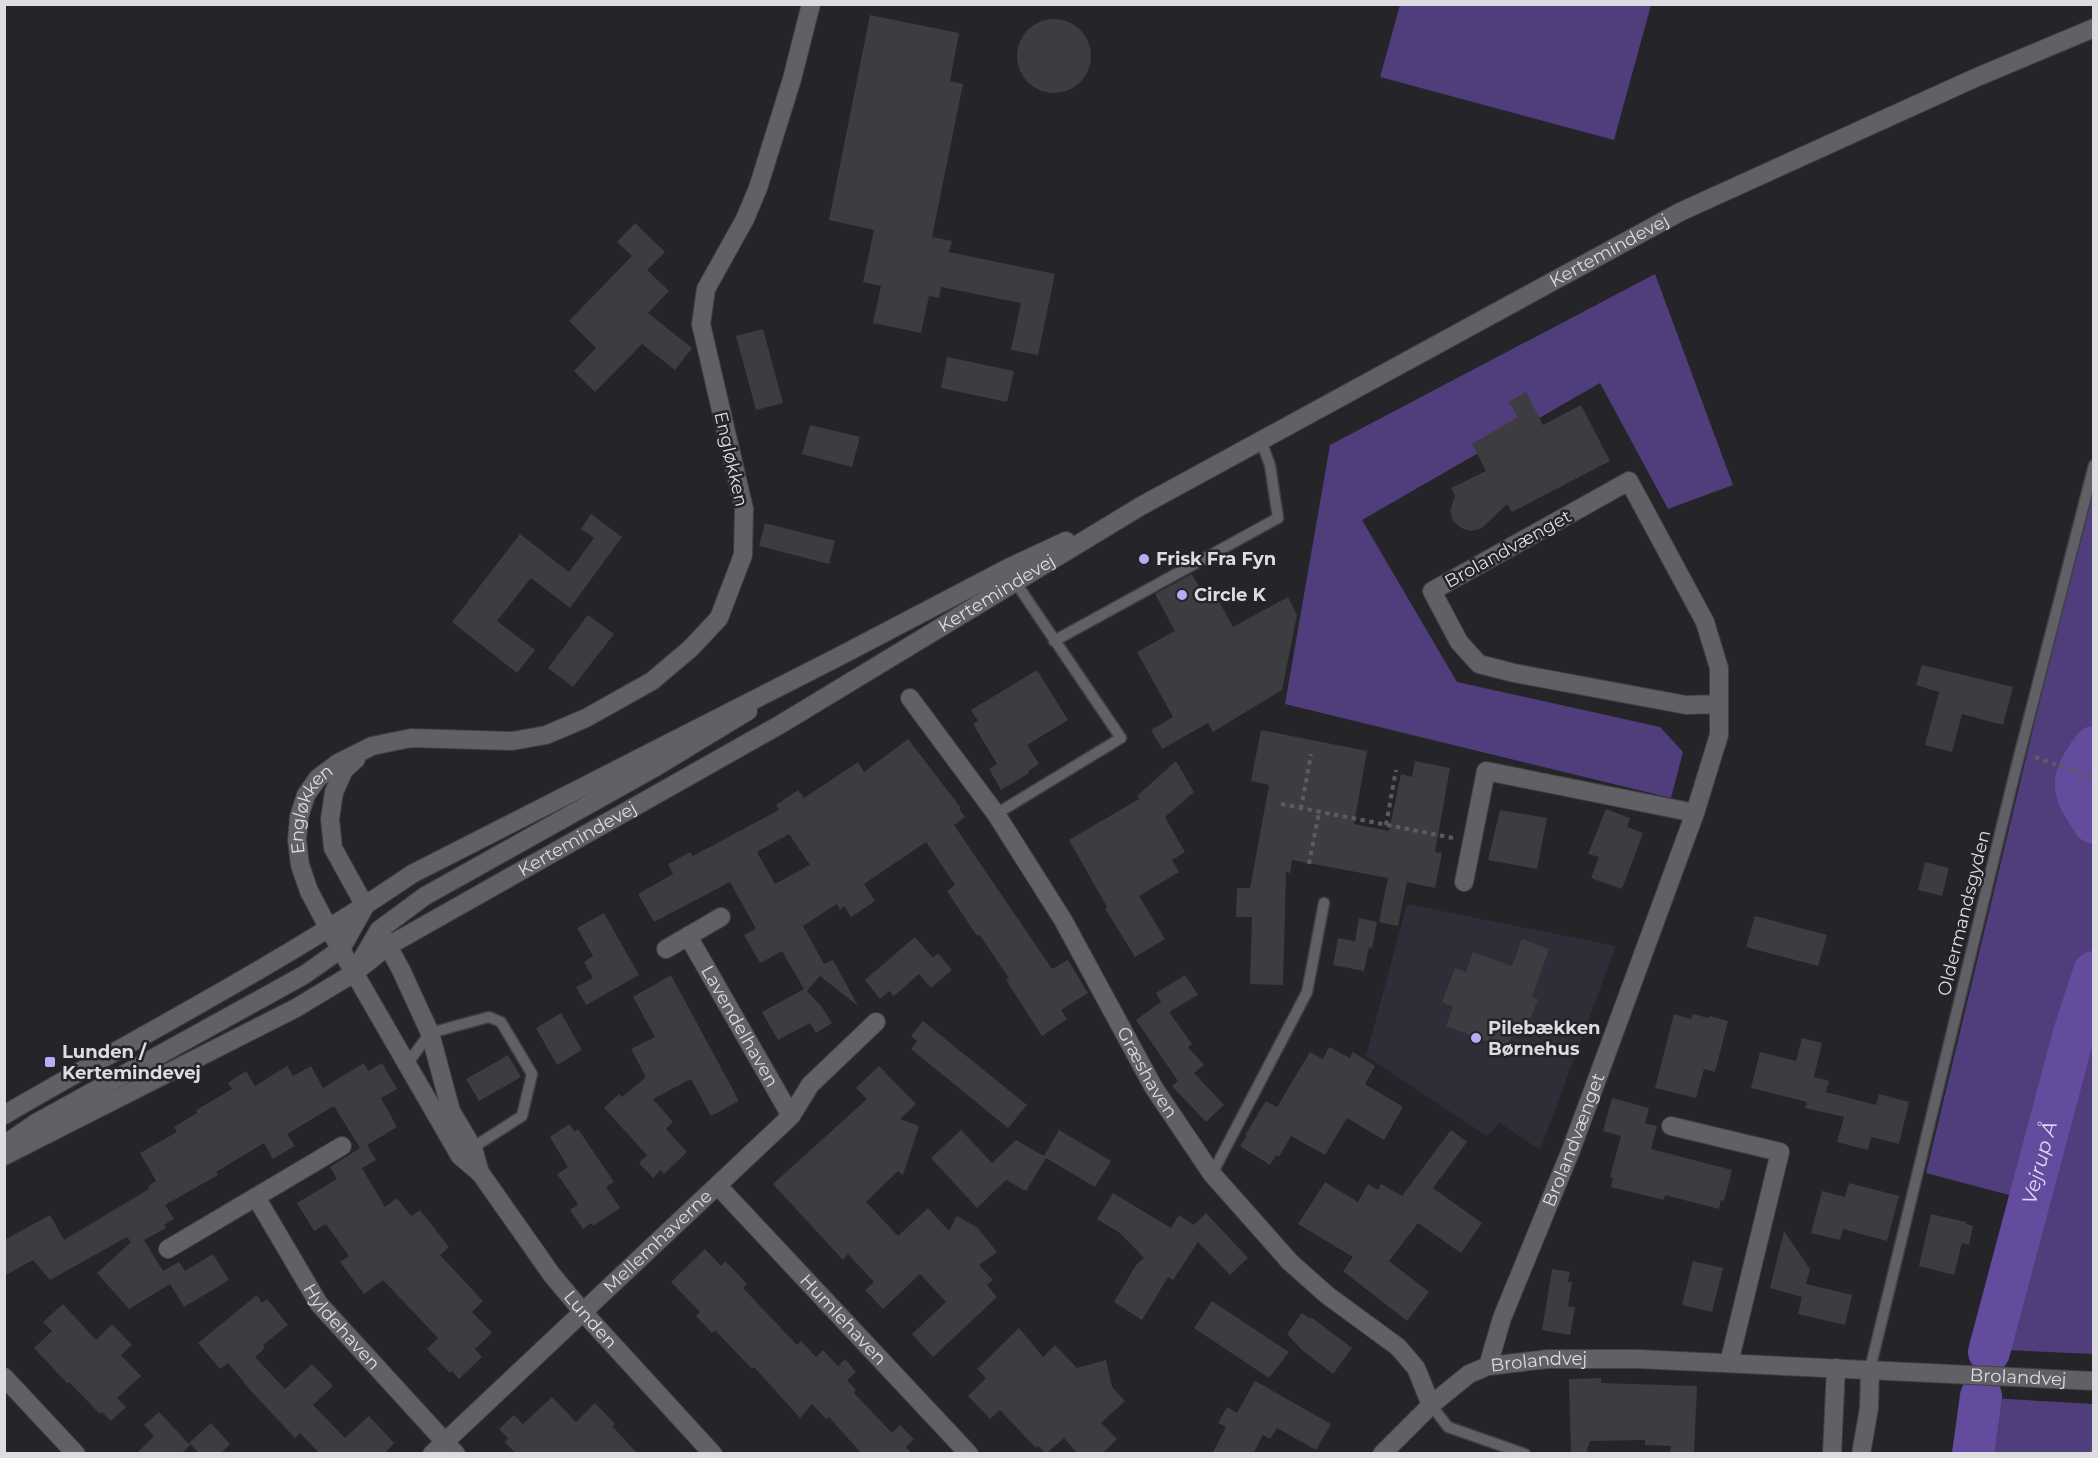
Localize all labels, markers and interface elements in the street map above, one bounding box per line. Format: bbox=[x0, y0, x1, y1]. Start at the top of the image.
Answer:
street label: Kertemindevej bbox=[1546, 209, 1673, 292]
street label: Engløkken bbox=[709, 409, 753, 509]
street label: Brolandvænget bbox=[1441, 505, 1575, 593]
place label: Frisk Fra Fyn bbox=[1156, 548, 1276, 570]
street label: Kertemindevej bbox=[934, 550, 1059, 637]
marker: Frisk Fra Fyn bbox=[1137, 552, 1151, 566]
place label: Circle K bbox=[1194, 584, 1266, 606]
marker: Circle K bbox=[1175, 588, 1189, 602]
street label: Engløkken bbox=[286, 760, 337, 855]
street label: Kertemindevej bbox=[514, 797, 641, 881]
street label: Oldermandsgyden bbox=[1933, 828, 1995, 998]
street label: Lavendelhaven bbox=[696, 961, 783, 1091]
place label: Pilebækken Børnehus bbox=[1488, 1017, 1601, 1060]
street label: Græshaven bbox=[1112, 1023, 1182, 1123]
marker: Pilebækken Børnehus bbox=[1469, 1031, 1483, 1045]
place label: Lunden / Kertemindevej bbox=[62, 1041, 201, 1084]
marker: Lunden / Kertemindevej bbox=[43, 1055, 57, 1069]
street label: Brolandvænget bbox=[1538, 1070, 1609, 1210]
water label: Vejrup Å bbox=[2017, 1118, 2062, 1207]
street label: Mellemhaverne bbox=[599, 1185, 717, 1298]
street label: Humlehaven bbox=[795, 1269, 891, 1370]
street label: Hyldehaven bbox=[298, 1280, 385, 1375]
street label: Lunden bbox=[559, 1286, 622, 1353]
street label: Brolandvej bbox=[1489, 1348, 1587, 1377]
street label: Brolandvej bbox=[1969, 1364, 2067, 1391]

